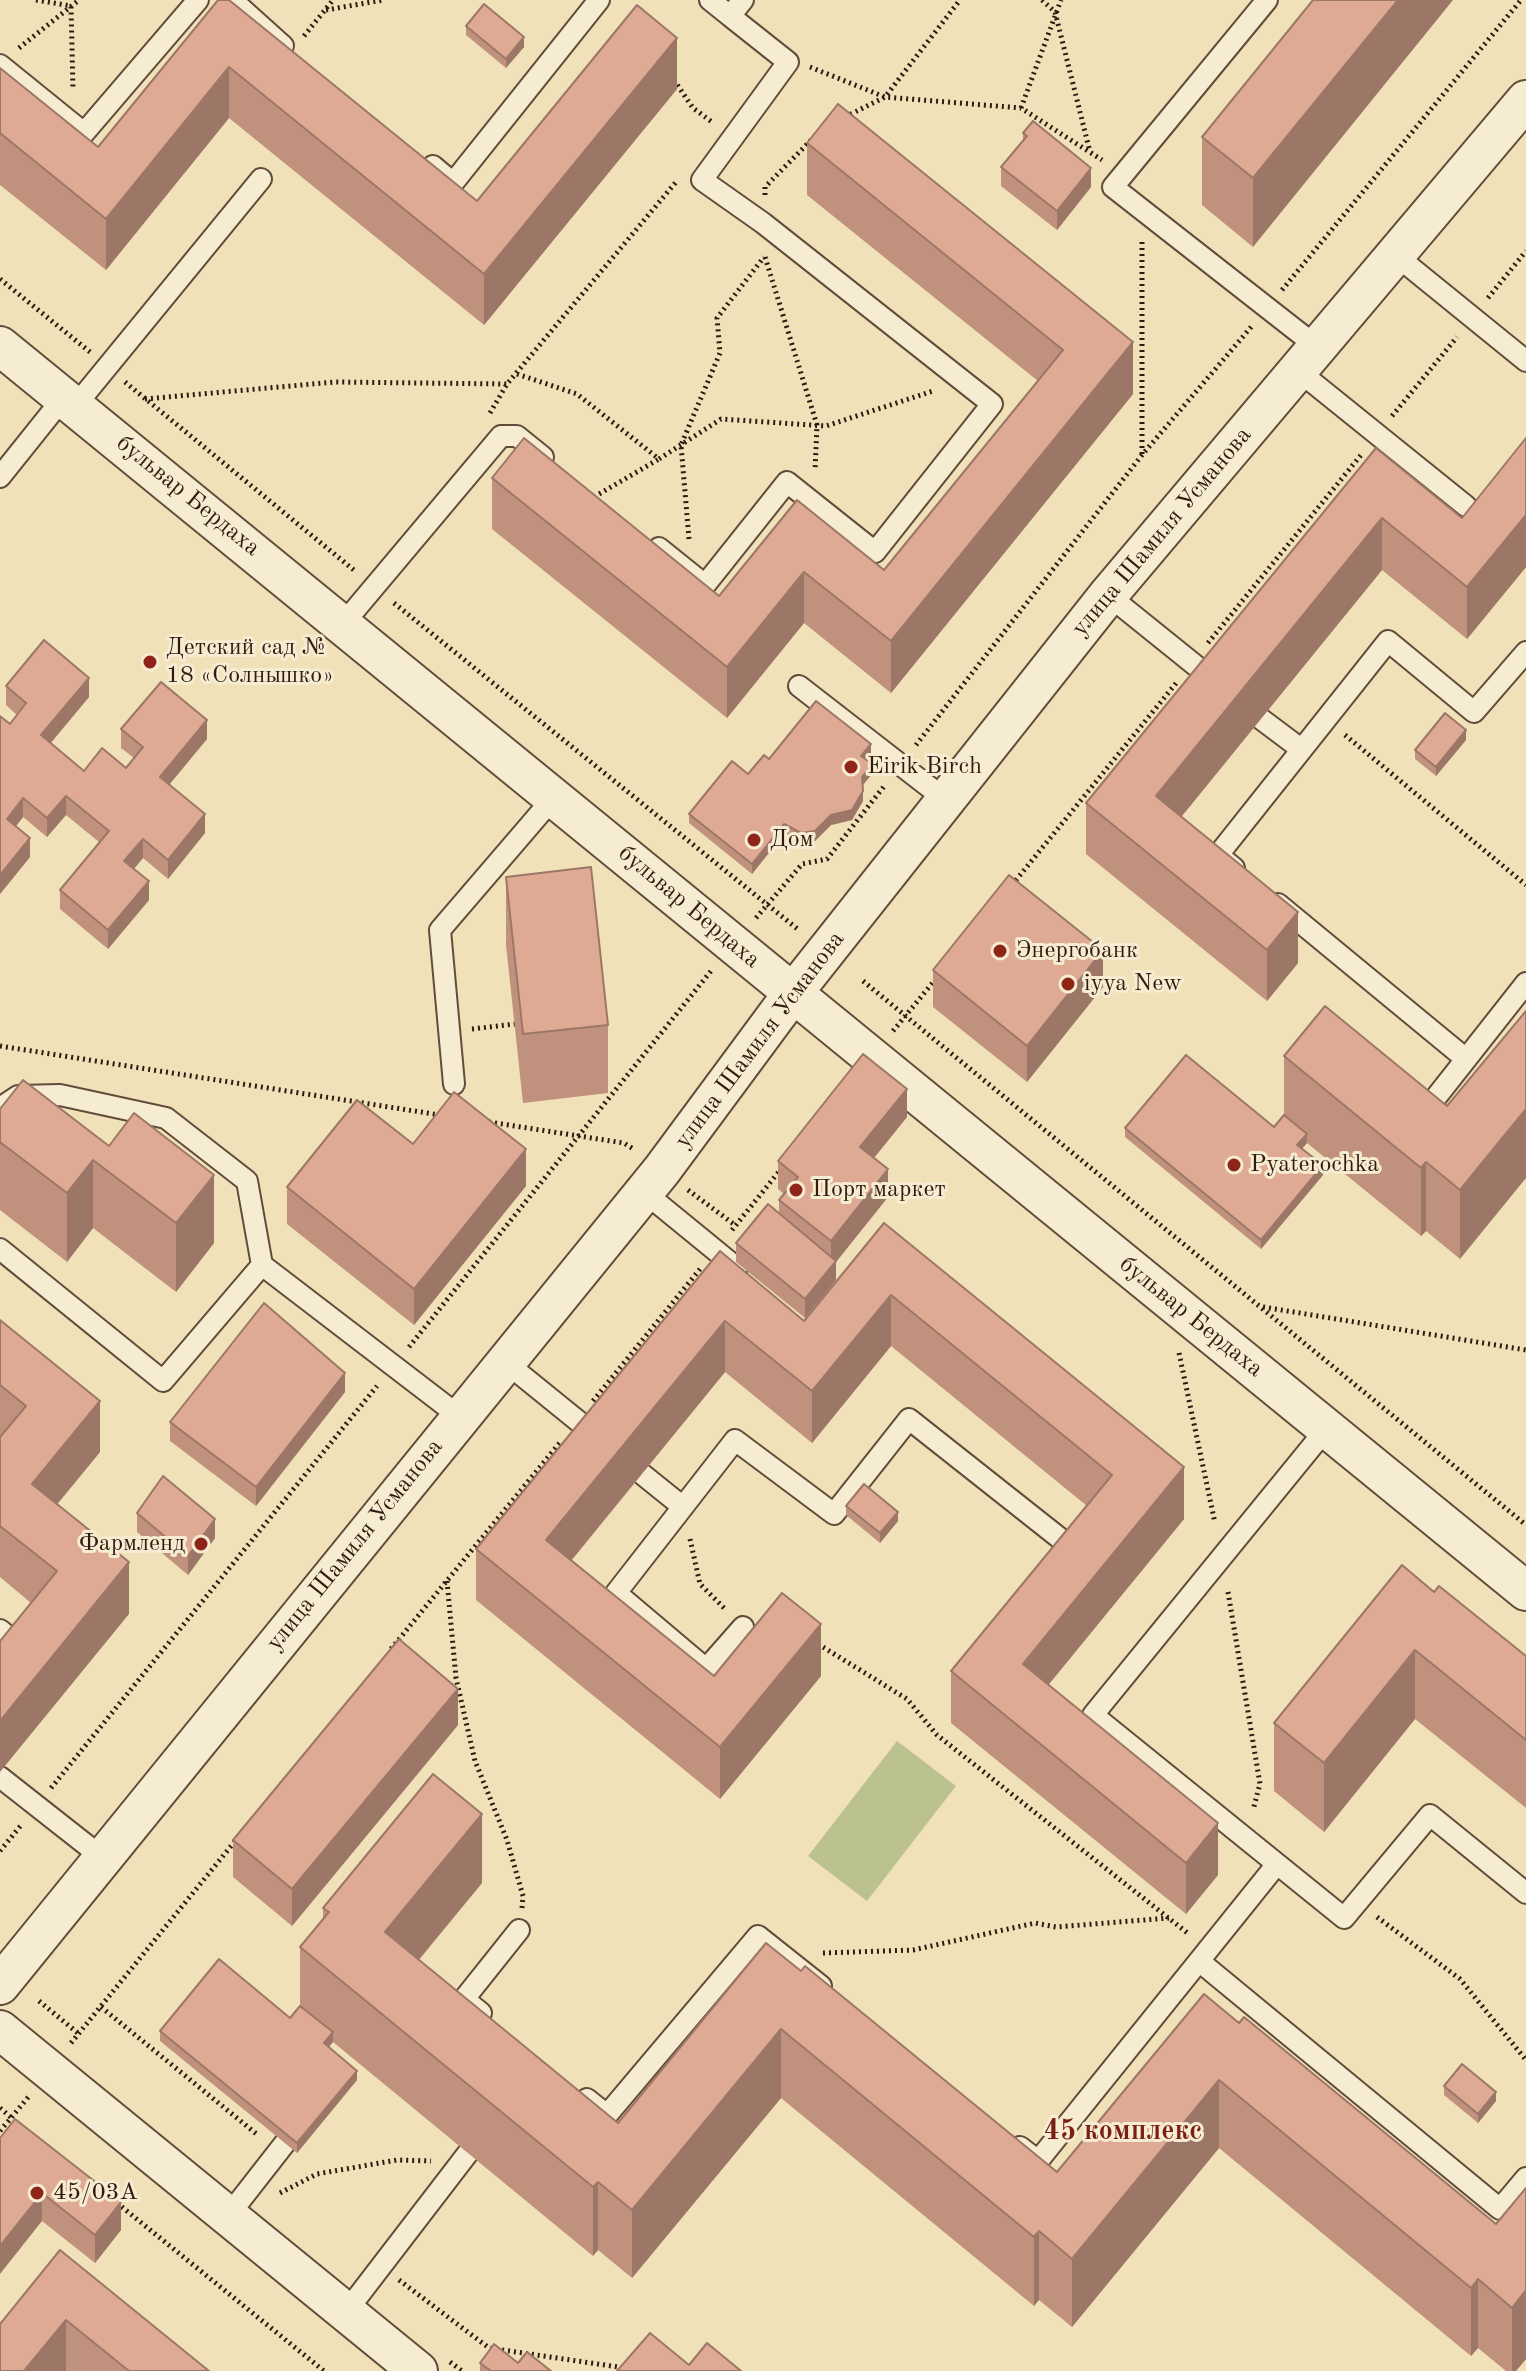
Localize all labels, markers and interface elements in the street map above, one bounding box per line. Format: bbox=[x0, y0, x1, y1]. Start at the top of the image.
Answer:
street label: улица Шамиля Усманова bbox=[1066, 421, 1258, 643]
street label: бульвар Бердаха bbox=[110, 429, 266, 563]
place label: Детский сад № 18 «Солнышко» bbox=[166, 634, 334, 690]
marker: Детский сад № 18 «Солнышко» bbox=[141, 653, 159, 671]
place label: Eirik Birch bbox=[867, 753, 982, 781]
marker: Eirik Birch bbox=[842, 758, 860, 776]
place label: Дом bbox=[770, 826, 813, 854]
marker: Дом bbox=[745, 831, 763, 849]
street label: бульвар Бердаха bbox=[612, 839, 766, 975]
street label: улица Шамиля Усманова bbox=[669, 926, 851, 1154]
place label: Энергобанк bbox=[1016, 937, 1138, 965]
marker: Энергобанк bbox=[991, 942, 1009, 960]
place label: iyya New bbox=[1084, 970, 1182, 998]
marker: iyya New bbox=[1059, 975, 1077, 993]
place label: Pyaterochka bbox=[1250, 1151, 1379, 1179]
marker: Pyaterochka bbox=[1225, 1156, 1243, 1174]
place label: Порт маркет bbox=[812, 1176, 946, 1204]
marker: Порт маркет bbox=[787, 1181, 805, 1199]
street label: бульвар Бердаха bbox=[1113, 1250, 1269, 1384]
street label: улица Шамиля Усманова bbox=[261, 1433, 449, 1657]
place label: Фармленд bbox=[79, 1530, 185, 1558]
marker: Фармленд bbox=[192, 1535, 210, 1553]
district label: 45 комплекс bbox=[1044, 2115, 1202, 2149]
place label: 45/03А bbox=[53, 2179, 138, 2207]
marker: 45/03А bbox=[28, 2184, 46, 2202]

